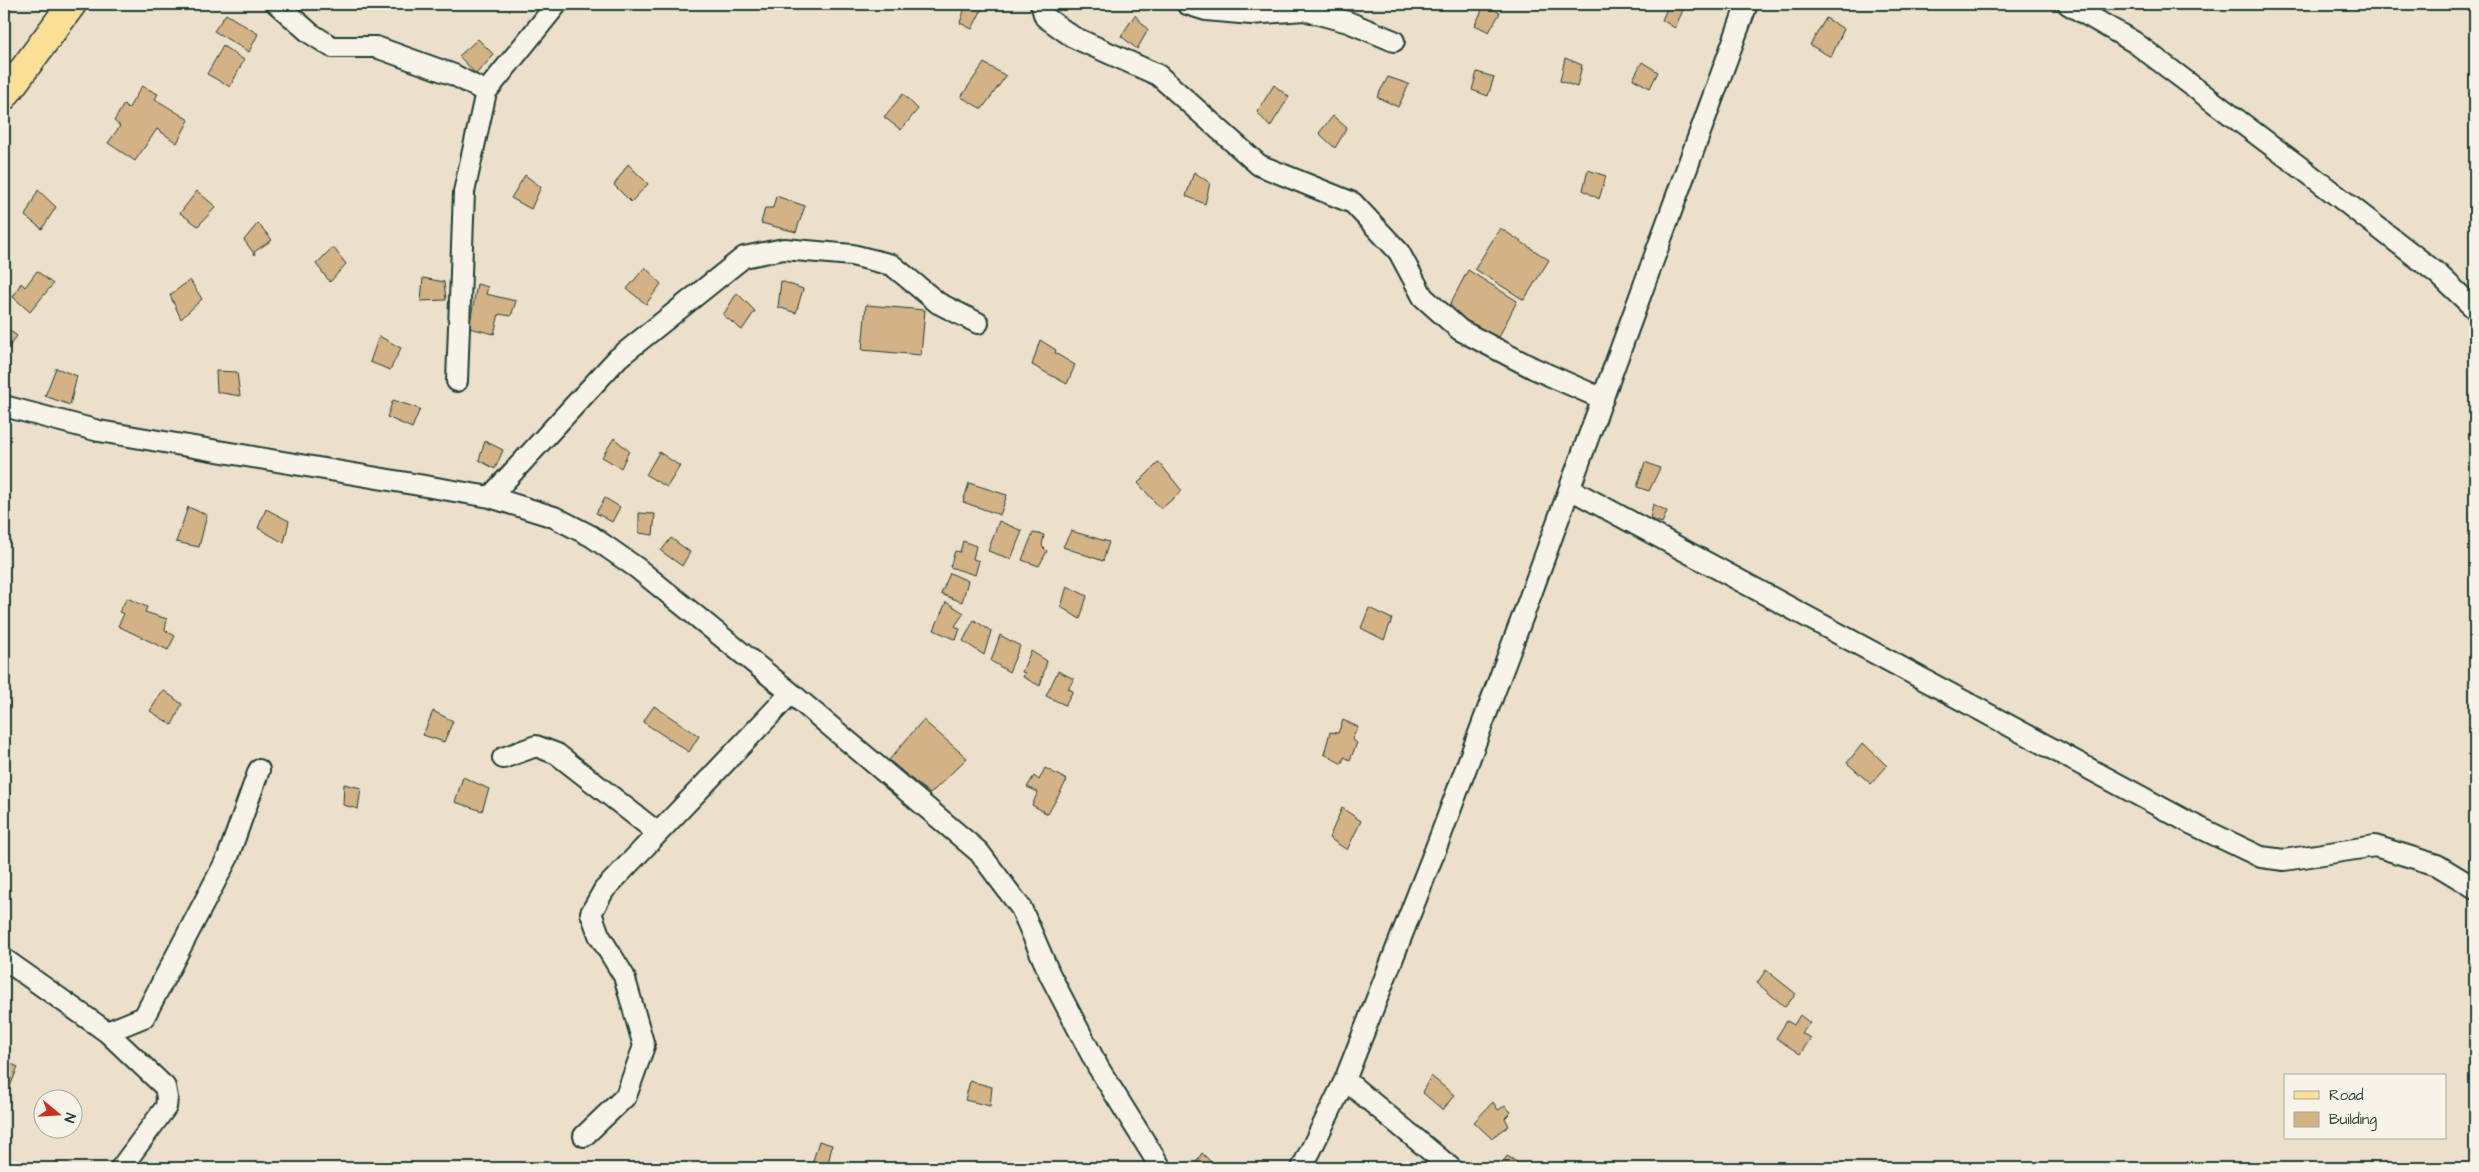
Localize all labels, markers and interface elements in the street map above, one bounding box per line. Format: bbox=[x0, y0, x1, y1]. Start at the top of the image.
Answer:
legend bbox=[2284, 1074, 2446, 1140]
text: Road bbox=[2329, 1085, 2364, 1106]
north arrow bbox=[32, 1090, 82, 1140]
text: Building bbox=[2329, 1109, 2377, 1131]
text: N bbox=[58, 1110, 80, 1125]

